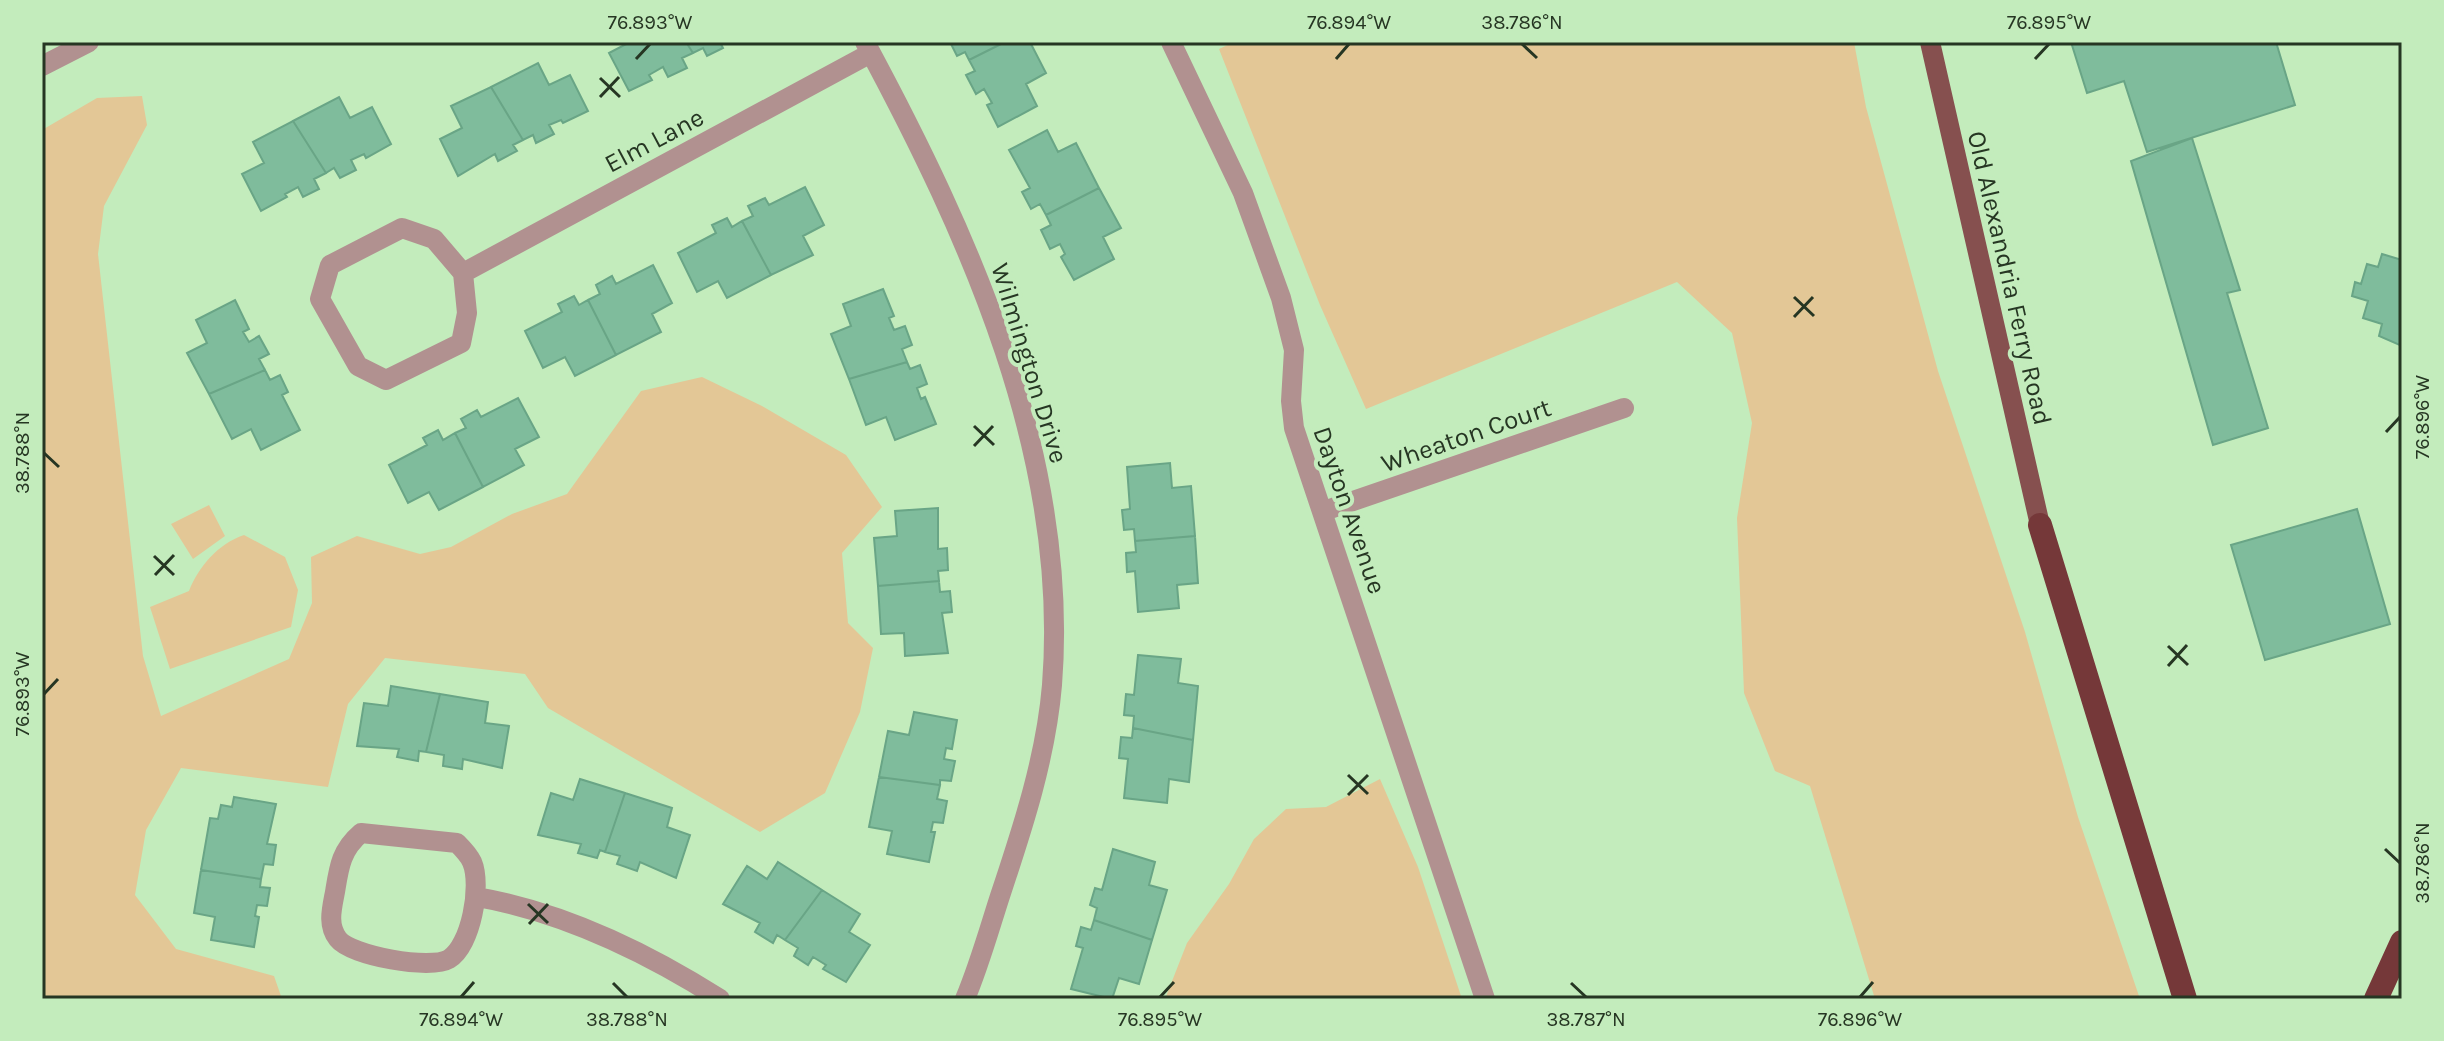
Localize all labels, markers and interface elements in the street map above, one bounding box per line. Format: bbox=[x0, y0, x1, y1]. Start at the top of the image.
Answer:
text: 76.893°W bbox=[608, 11, 693, 34]
text: 76.894°W bbox=[1307, 11, 1391, 34]
text: 38.786°N bbox=[1481, 11, 1563, 34]
text: 76.895°W bbox=[2007, 11, 2091, 34]
street label: Elm Lane bbox=[599, 101, 709, 179]
street label: Old Alexandria Ferry Road bbox=[1961, 128, 2058, 428]
street label: Wilmington Drive bbox=[984, 259, 1075, 467]
text: 76.896°W bbox=[2411, 375, 2434, 459]
street label: Wheaton Court bbox=[1377, 392, 1555, 479]
text: 38.788°N bbox=[11, 412, 34, 494]
street label: Dayton Avenue bbox=[1306, 422, 1393, 598]
text: 76.893°W bbox=[11, 651, 34, 736]
text: 38.786°N bbox=[2411, 822, 2434, 904]
text: 76.894°W bbox=[419, 1008, 503, 1031]
text: 38.788°N bbox=[586, 1008, 668, 1031]
text: 76.895°W bbox=[1118, 1008, 1202, 1031]
text: 38.787°N bbox=[1546, 1008, 1626, 1031]
text: 76.896°W bbox=[1818, 1008, 1902, 1031]

